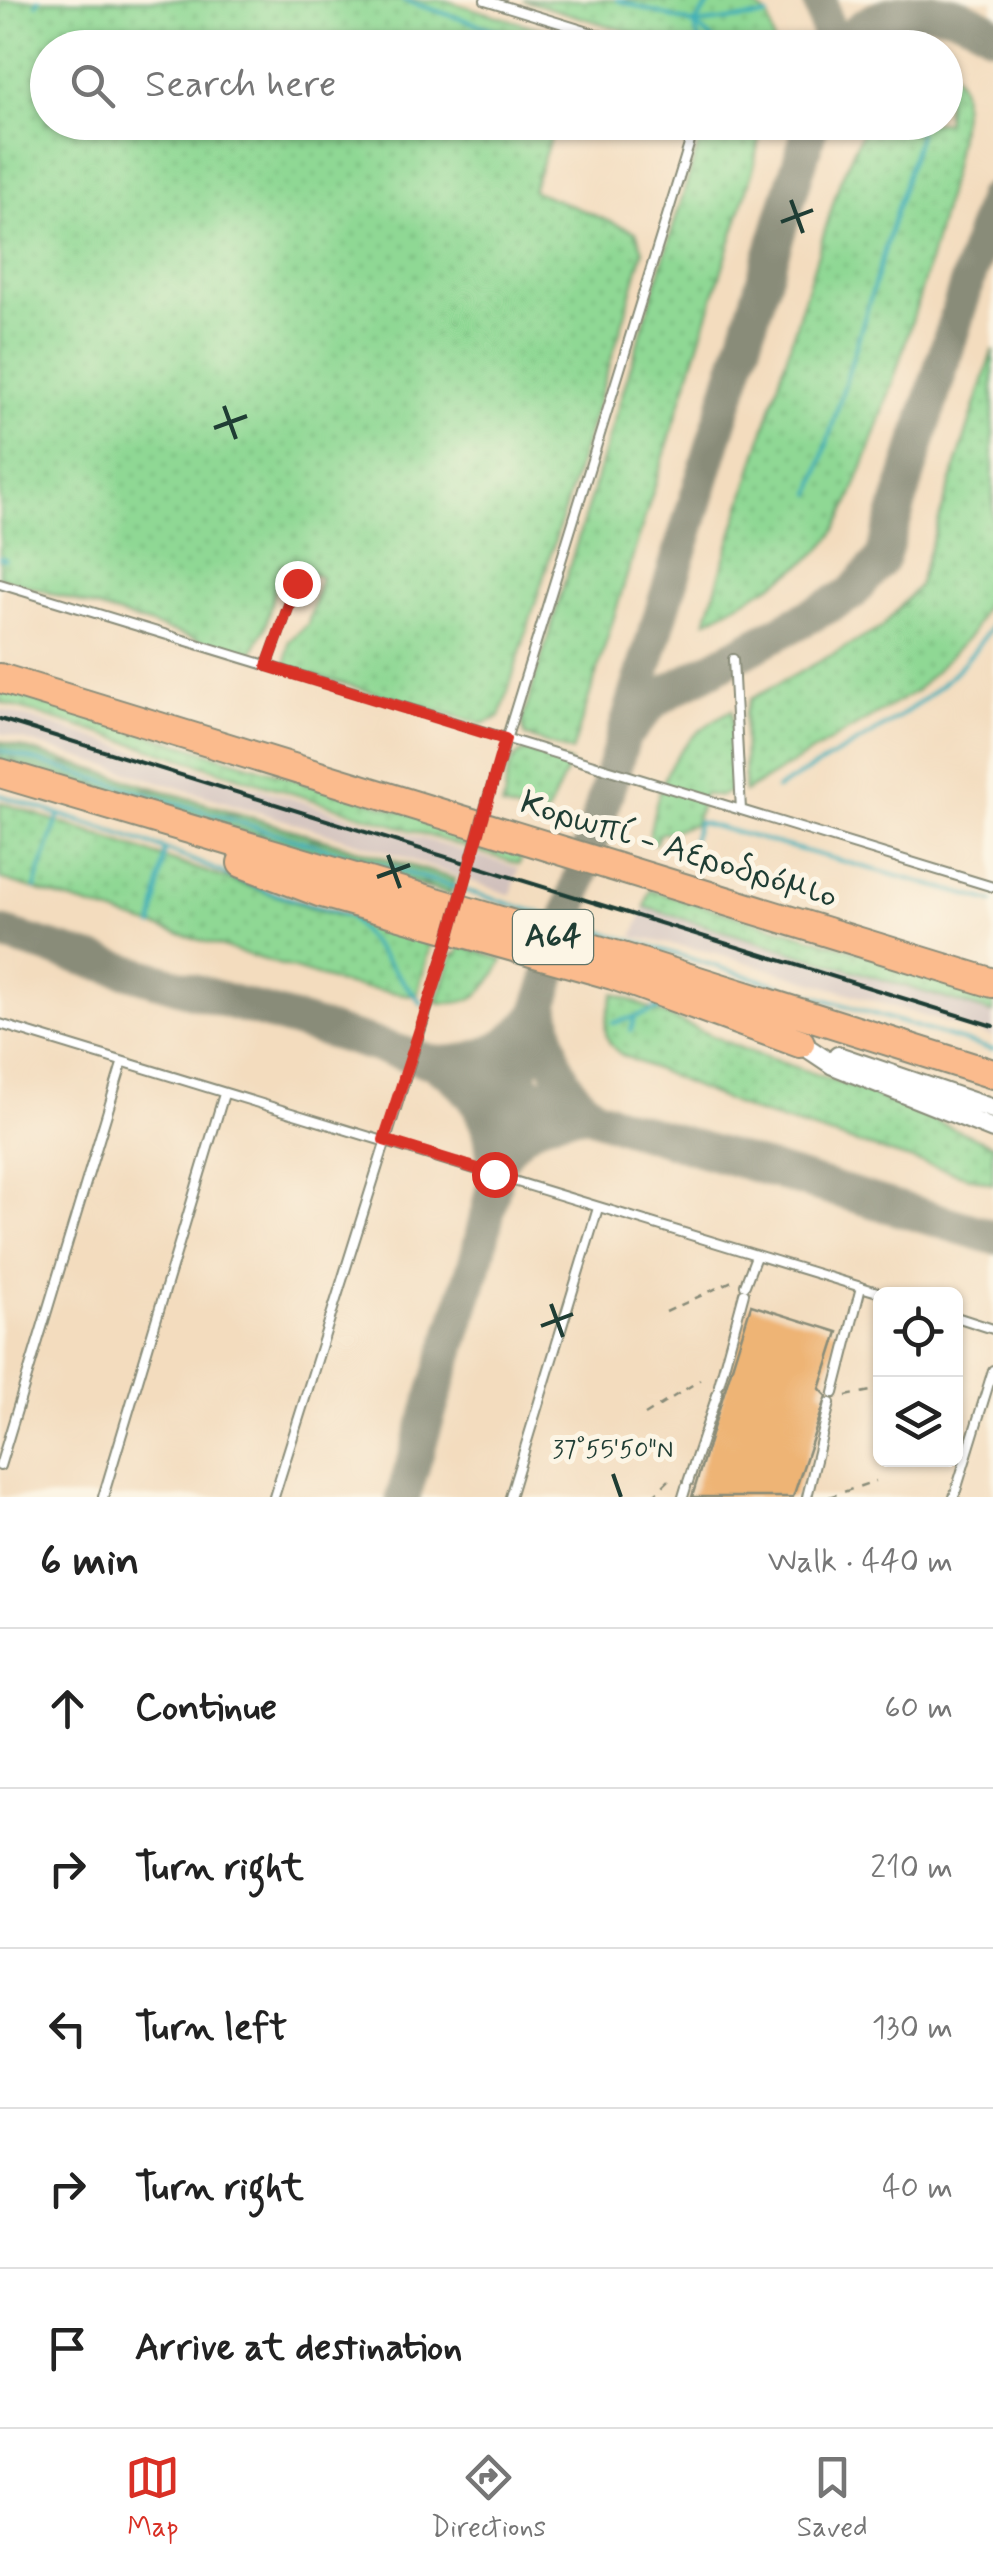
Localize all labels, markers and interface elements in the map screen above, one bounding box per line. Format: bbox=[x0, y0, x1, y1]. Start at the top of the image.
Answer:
search box bbox=[30, 30, 963, 140]
icon: search bbox=[65, 58, 120, 113]
text: Search here bbox=[145, 61, 336, 110]
route end bbox=[275, 561, 321, 607]
street label: Κορωπί - Αεροδρόμιο bbox=[515, 780, 843, 920]
road number: Α64 bbox=[513, 910, 593, 964]
route start bbox=[472, 1152, 518, 1198]
map controls bbox=[873, 1287, 963, 1467]
button: locate bbox=[873, 1287, 963, 1377]
button: layers bbox=[873, 1377, 963, 1467]
text: 37°55'50"N bbox=[552, 1434, 674, 1467]
text: 6 min bbox=[40, 1535, 139, 1590]
text: Walk · 440 m bbox=[768, 1541, 953, 1583]
icon: ahead bbox=[40, 1681, 95, 1736]
text: Continue bbox=[135, 1684, 277, 1733]
text: 60 m bbox=[884, 1687, 953, 1729]
icon: right bbox=[40, 1841, 95, 1896]
text: Turn right bbox=[135, 1844, 304, 1893]
text: 210 m bbox=[870, 1847, 953, 1889]
icon: left bbox=[40, 2001, 95, 2056]
text: Turn left bbox=[135, 2004, 287, 2053]
text: 130 m bbox=[872, 2007, 953, 2049]
icon: right bbox=[40, 2161, 95, 2216]
text: Turn right bbox=[135, 2164, 304, 2213]
text: 40 m bbox=[882, 2167, 953, 2209]
icon: arrive bbox=[40, 2321, 95, 2376]
text: Arrive at destination bbox=[135, 2324, 462, 2373]
tab: Map bbox=[125, 2450, 180, 2547]
tab: Directions bbox=[431, 2450, 546, 2547]
tab: Saved bbox=[797, 2450, 868, 2547]

